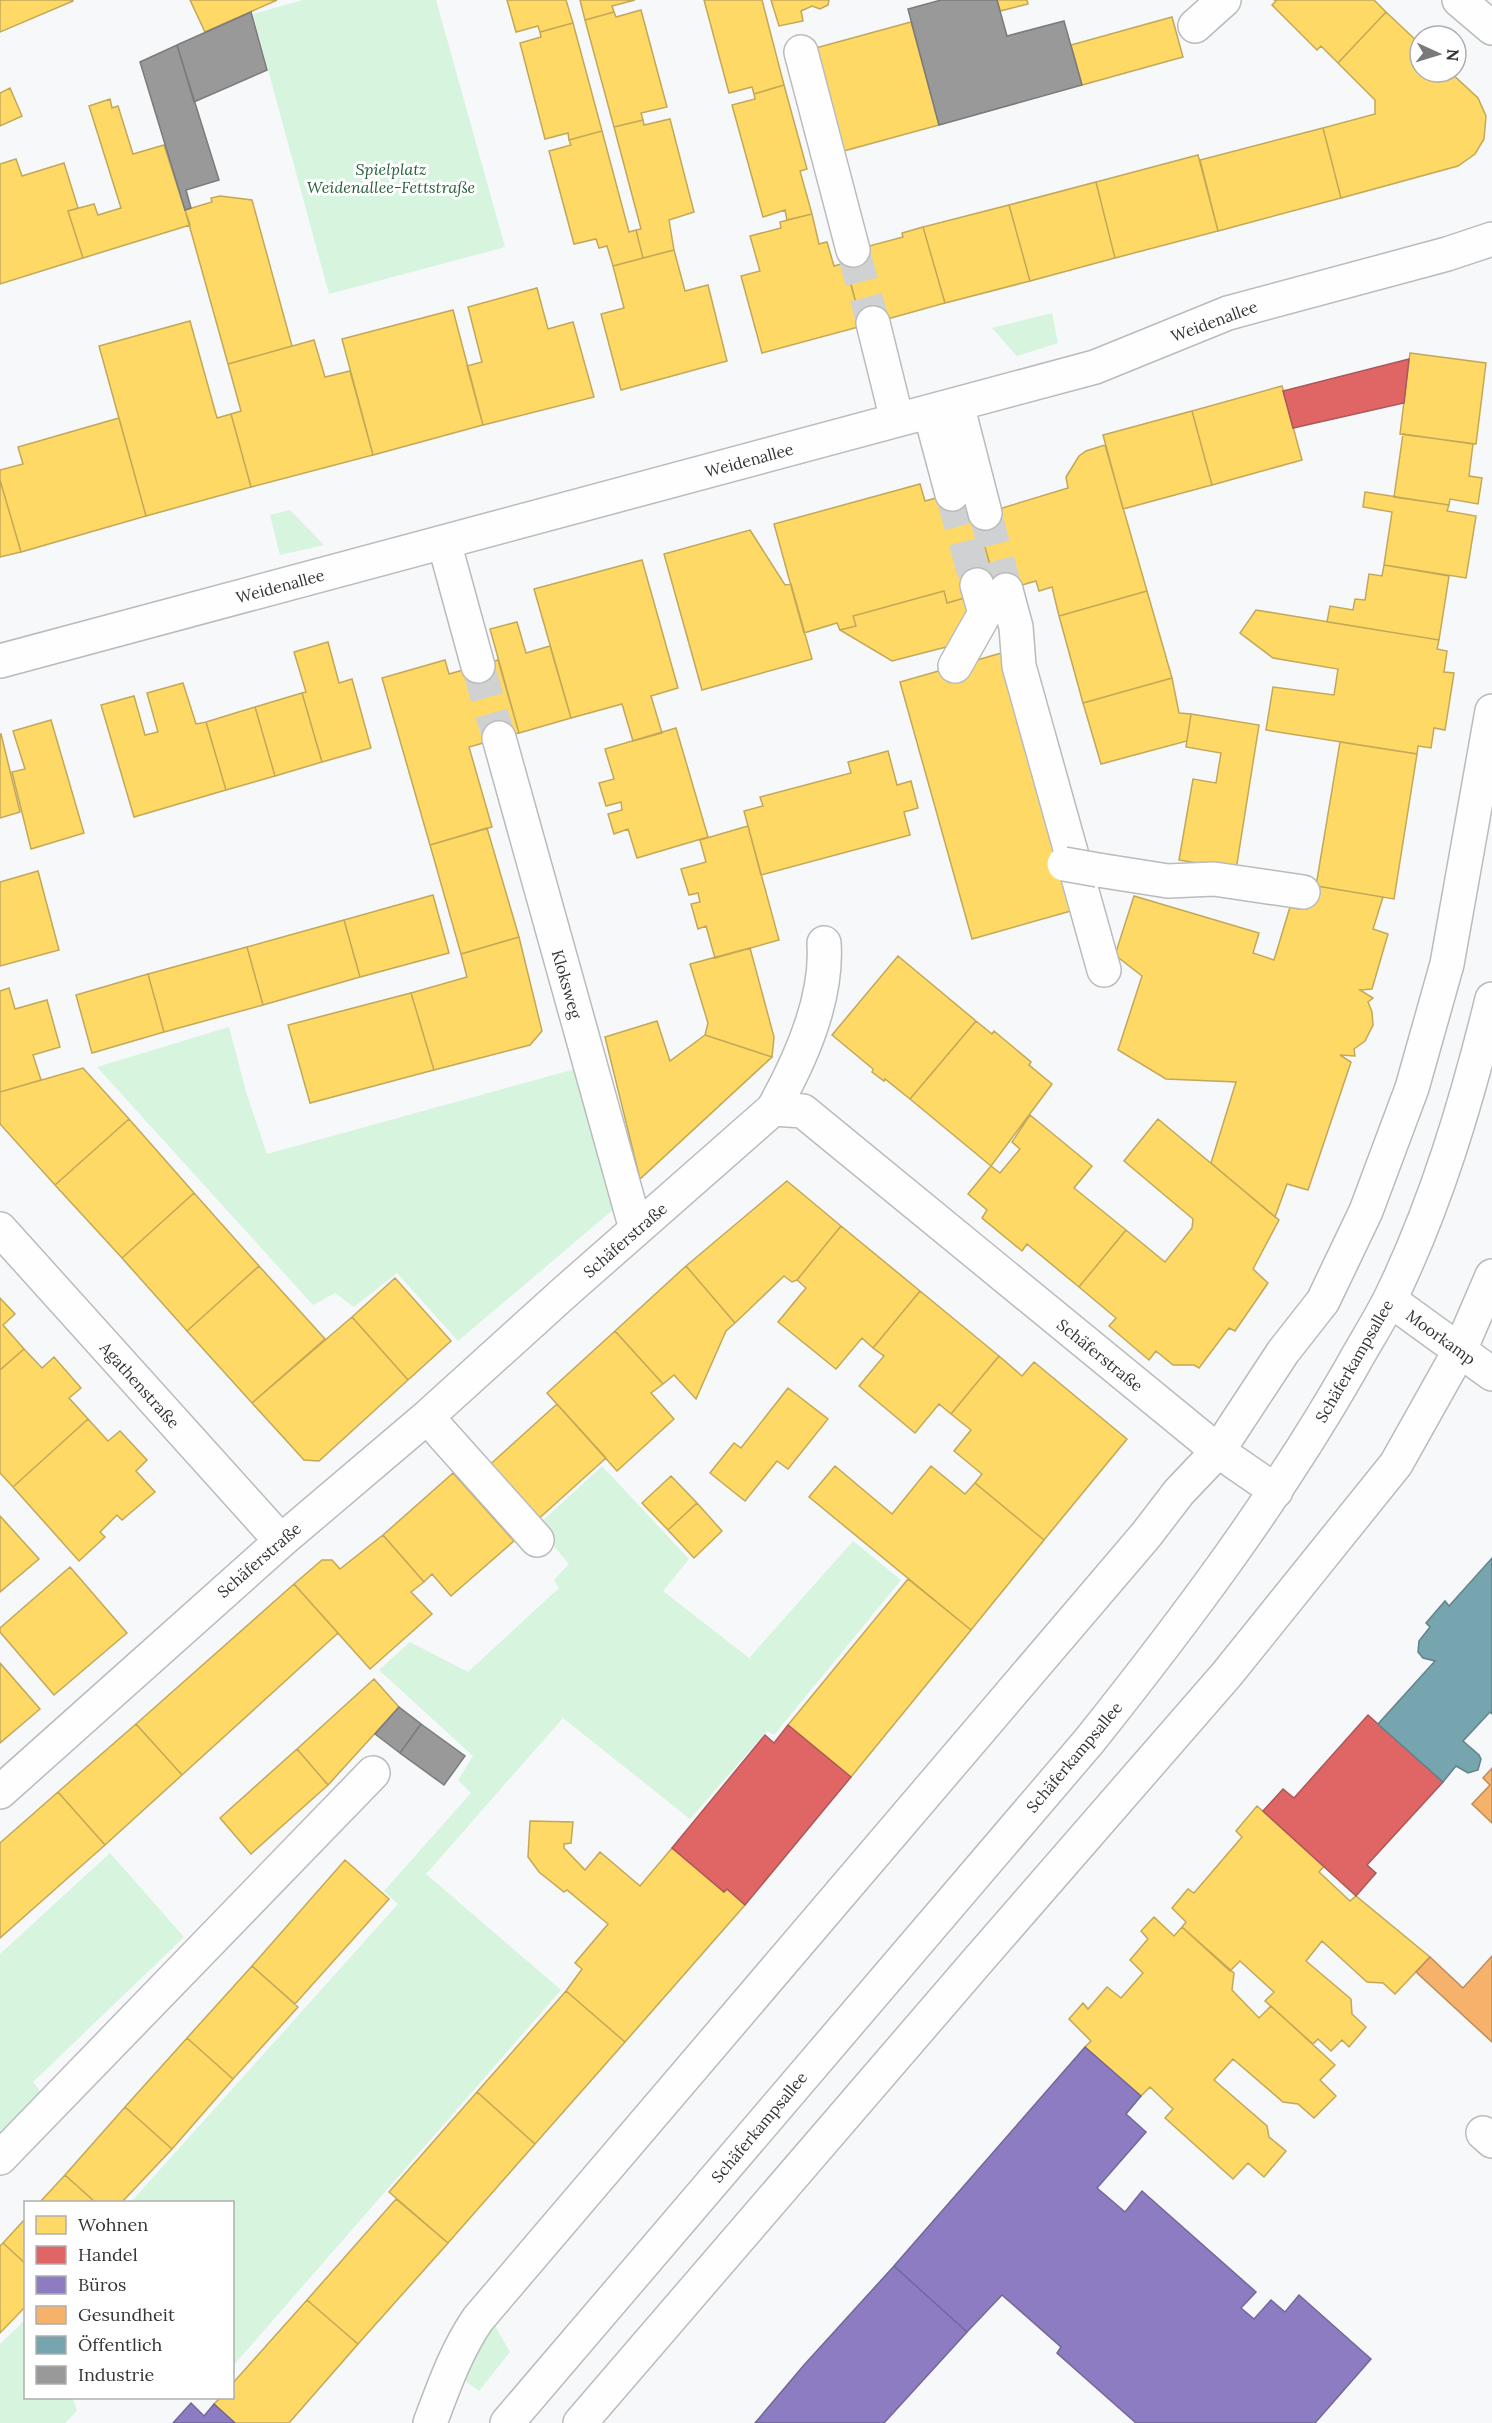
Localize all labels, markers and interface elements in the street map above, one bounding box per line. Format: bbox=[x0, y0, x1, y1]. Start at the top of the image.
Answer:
north arrow bbox=[1408, 24, 1468, 84]
text: N bbox=[1443, 48, 1463, 62]
park label: Spielplatz Weidenallee-Fettstraße bbox=[307, 159, 476, 197]
street label: Weidenallee bbox=[1168, 296, 1260, 346]
street label: Weidenallee bbox=[703, 439, 796, 481]
street label: Weidenallee bbox=[234, 565, 327, 607]
street label: Kloksweg bbox=[548, 947, 587, 1022]
street label: Schäferstraße bbox=[579, 1198, 671, 1282]
street label: Schäferkampsallee bbox=[1311, 1296, 1397, 1426]
street label: Moorkamp bbox=[1402, 1305, 1480, 1369]
street label: Schäferstraße bbox=[1053, 1314, 1147, 1396]
street label: Agathenstraße bbox=[95, 1337, 184, 1433]
street label: Schäferstraße bbox=[213, 1518, 305, 1602]
street label: Schäferkampsallee bbox=[1022, 1697, 1126, 1817]
street label: Schäferkampsallee bbox=[707, 2067, 811, 2187]
legend bbox=[24, 2201, 234, 2399]
text: Wohnen bbox=[78, 2213, 148, 2236]
text: Handel bbox=[78, 2243, 138, 2266]
text: Büros bbox=[78, 2273, 126, 2296]
text: Gesundheit bbox=[78, 2303, 175, 2326]
text: Öffentlich bbox=[78, 2333, 163, 2356]
text: Industrie bbox=[78, 2363, 154, 2386]

